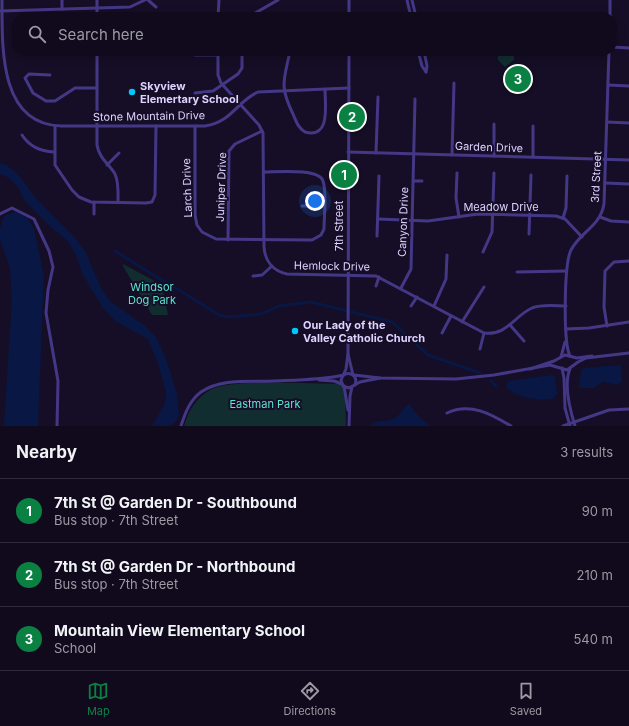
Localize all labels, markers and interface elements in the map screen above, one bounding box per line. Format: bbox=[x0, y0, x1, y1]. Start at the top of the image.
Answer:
search box bbox=[12, 12, 617, 56]
icon: search bbox=[26, 23, 48, 45]
text: Search here bbox=[58, 25, 144, 44]
pin: 3 bbox=[505, 64, 531, 94]
place label: Skyview Elemertary School bbox=[140, 79, 239, 106]
marker: Skyview Elemertary School bbox=[127, 87, 137, 97]
pin: 2 bbox=[339, 102, 365, 132]
street label: Stone Mountain Drive bbox=[93, 108, 205, 124]
street label: Garden Drive bbox=[455, 139, 523, 155]
street label: 3rd Street bbox=[588, 150, 604, 203]
street label: Juniper Drive bbox=[213, 152, 229, 222]
street label: Larch Drive bbox=[179, 158, 195, 218]
pin: 1 bbox=[331, 160, 357, 190]
street label: Canyon Drive bbox=[395, 187, 411, 257]
your location bbox=[305, 191, 325, 211]
street label: 7th Street bbox=[332, 200, 346, 251]
street label: Meadow Drive bbox=[463, 200, 539, 214]
street label: Hemlock Drive bbox=[294, 258, 370, 274]
park label: Windsor Dog Park bbox=[128, 280, 176, 307]
place label: Our Lady of the Valley Catholic Church bbox=[303, 318, 425, 345]
marker: Our Lady of the Valley Catholic Church bbox=[290, 326, 300, 336]
park label: Eastman Park bbox=[229, 397, 301, 411]
text: Nearby bbox=[16, 442, 77, 462]
text: 3 results bbox=[560, 444, 613, 460]
text: 7th St @ Garden Dr - Southbound bbox=[54, 493, 297, 512]
text: 1 bbox=[26, 503, 32, 519]
text: 90 m bbox=[582, 503, 613, 519]
text: Bus stop · 7th Street bbox=[54, 512, 178, 528]
text: 7th St @ Garden Dr - Northbound bbox=[54, 557, 296, 576]
text: 2 bbox=[25, 567, 33, 583]
text: 210 m bbox=[577, 567, 613, 583]
text: Bus stop · 7th Street bbox=[54, 576, 178, 592]
text: Mountain View Elementary School bbox=[54, 621, 305, 640]
text: 3 bbox=[25, 631, 33, 647]
text: 540 m bbox=[573, 631, 613, 647]
text: School bbox=[54, 640, 96, 656]
tab: Map bbox=[87, 680, 110, 718]
tab: Directions bbox=[284, 680, 336, 718]
tab: Saved bbox=[510, 680, 542, 718]

